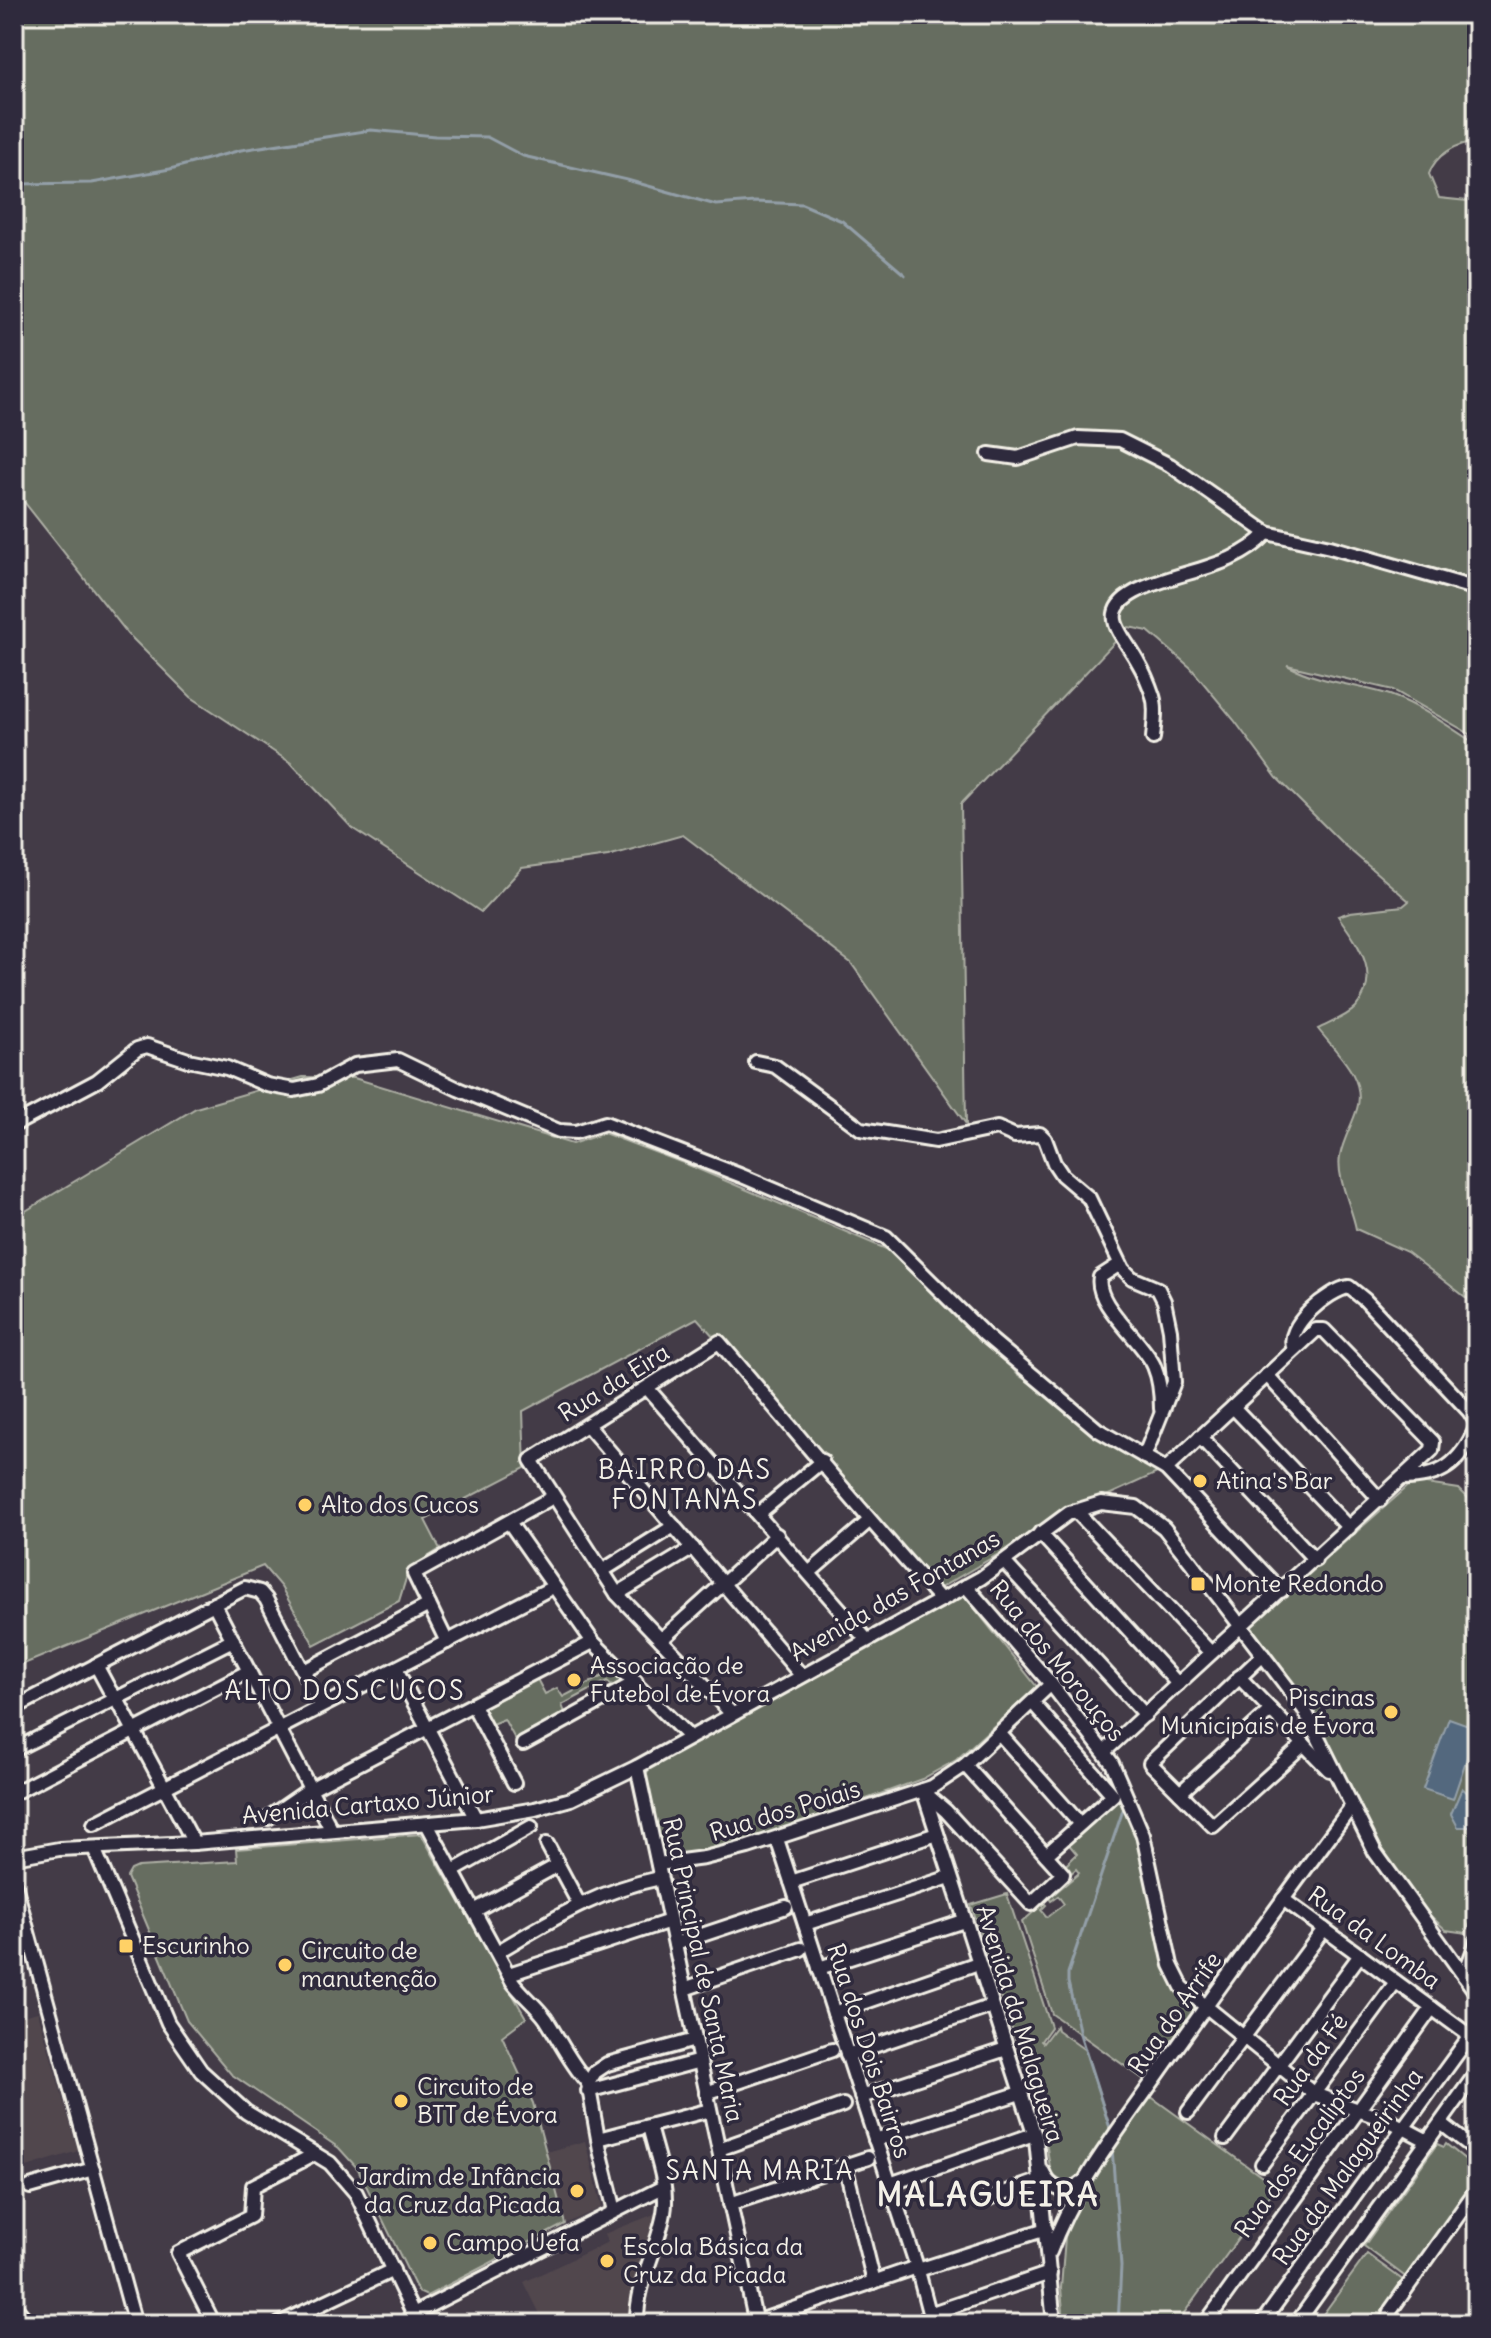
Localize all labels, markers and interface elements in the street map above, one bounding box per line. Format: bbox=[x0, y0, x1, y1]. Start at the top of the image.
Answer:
street label: Rua da Eira bbox=[553, 1336, 674, 1428]
district label: BAIRRO DAS FONTANAS bbox=[598, 1453, 772, 1516]
place label: Atina's Bar bbox=[1216, 1465, 1333, 1495]
marker: Atina's Bar bbox=[1191, 1472, 1209, 1490]
place label: Alto dos Cucos bbox=[321, 1489, 479, 1519]
marker: Alto dos Cucos bbox=[296, 1496, 314, 1514]
street label: Avenida das Fontanas bbox=[784, 1523, 1005, 1667]
place label: Monte Redondo bbox=[1214, 1568, 1384, 1598]
street label: Rua dos Morouços bbox=[984, 1574, 1132, 1747]
marker: Monte Redondo bbox=[1189, 1575, 1207, 1593]
place label: Associação de Futebol de Évora bbox=[590, 1650, 770, 1708]
marker: Associação de Futebol de Évora bbox=[565, 1671, 583, 1689]
district label: ALTO DOS CUCOS bbox=[225, 1674, 465, 1707]
place label: Piscinas Municipais de Évora bbox=[1161, 1682, 1375, 1740]
marker: Piscinas Municipais de Évora bbox=[1382, 1703, 1400, 1721]
street label: Rua dos Poiais bbox=[706, 1773, 863, 1847]
street label: Avenida Cartaxo Júnior bbox=[241, 1778, 495, 1830]
street label: Rua Principal de Santa Maria bbox=[657, 1815, 751, 2125]
street label: Rua da Lomba bbox=[1303, 1879, 1447, 1995]
street label: Avenida da Malagueira bbox=[971, 1901, 1071, 2146]
place label: Escurinho bbox=[142, 1930, 250, 1960]
place label: Circuito de manutenção bbox=[301, 1935, 437, 1993]
marker: Escurinho bbox=[117, 1937, 135, 1955]
street label: Rua dos Dois Bairros bbox=[821, 1940, 919, 2162]
street label: Rua do Arrife bbox=[1121, 1946, 1227, 2079]
marker: Circuito de manutenção bbox=[276, 1956, 294, 1974]
street label: Rua da Fé bbox=[1267, 2007, 1354, 2112]
street label: Rua dos Eucaliptos bbox=[1227, 2062, 1371, 2243]
street label: Rua da Malagueirinha bbox=[1266, 2062, 1429, 2271]
place label: Circuito de BTT de Évora bbox=[417, 2071, 558, 2129]
marker: Circuito de BTT de Évora bbox=[392, 2092, 410, 2110]
district label: SANTA MARIA bbox=[666, 2154, 854, 2187]
place label: Jardim de Infância da Cruz da Picada bbox=[356, 2161, 561, 2219]
district label: MALAGUEIRA bbox=[876, 2174, 1100, 2215]
marker: Jardim de Infância da Cruz da Picada bbox=[568, 2182, 586, 2200]
place label: Campo Uefa bbox=[446, 2227, 580, 2257]
place label: Escola Básica da Cruz da Picada bbox=[623, 2231, 803, 2289]
marker: Campo Uefa bbox=[421, 2234, 439, 2252]
marker: Escola Básica da Cruz da Picada bbox=[598, 2252, 616, 2270]

